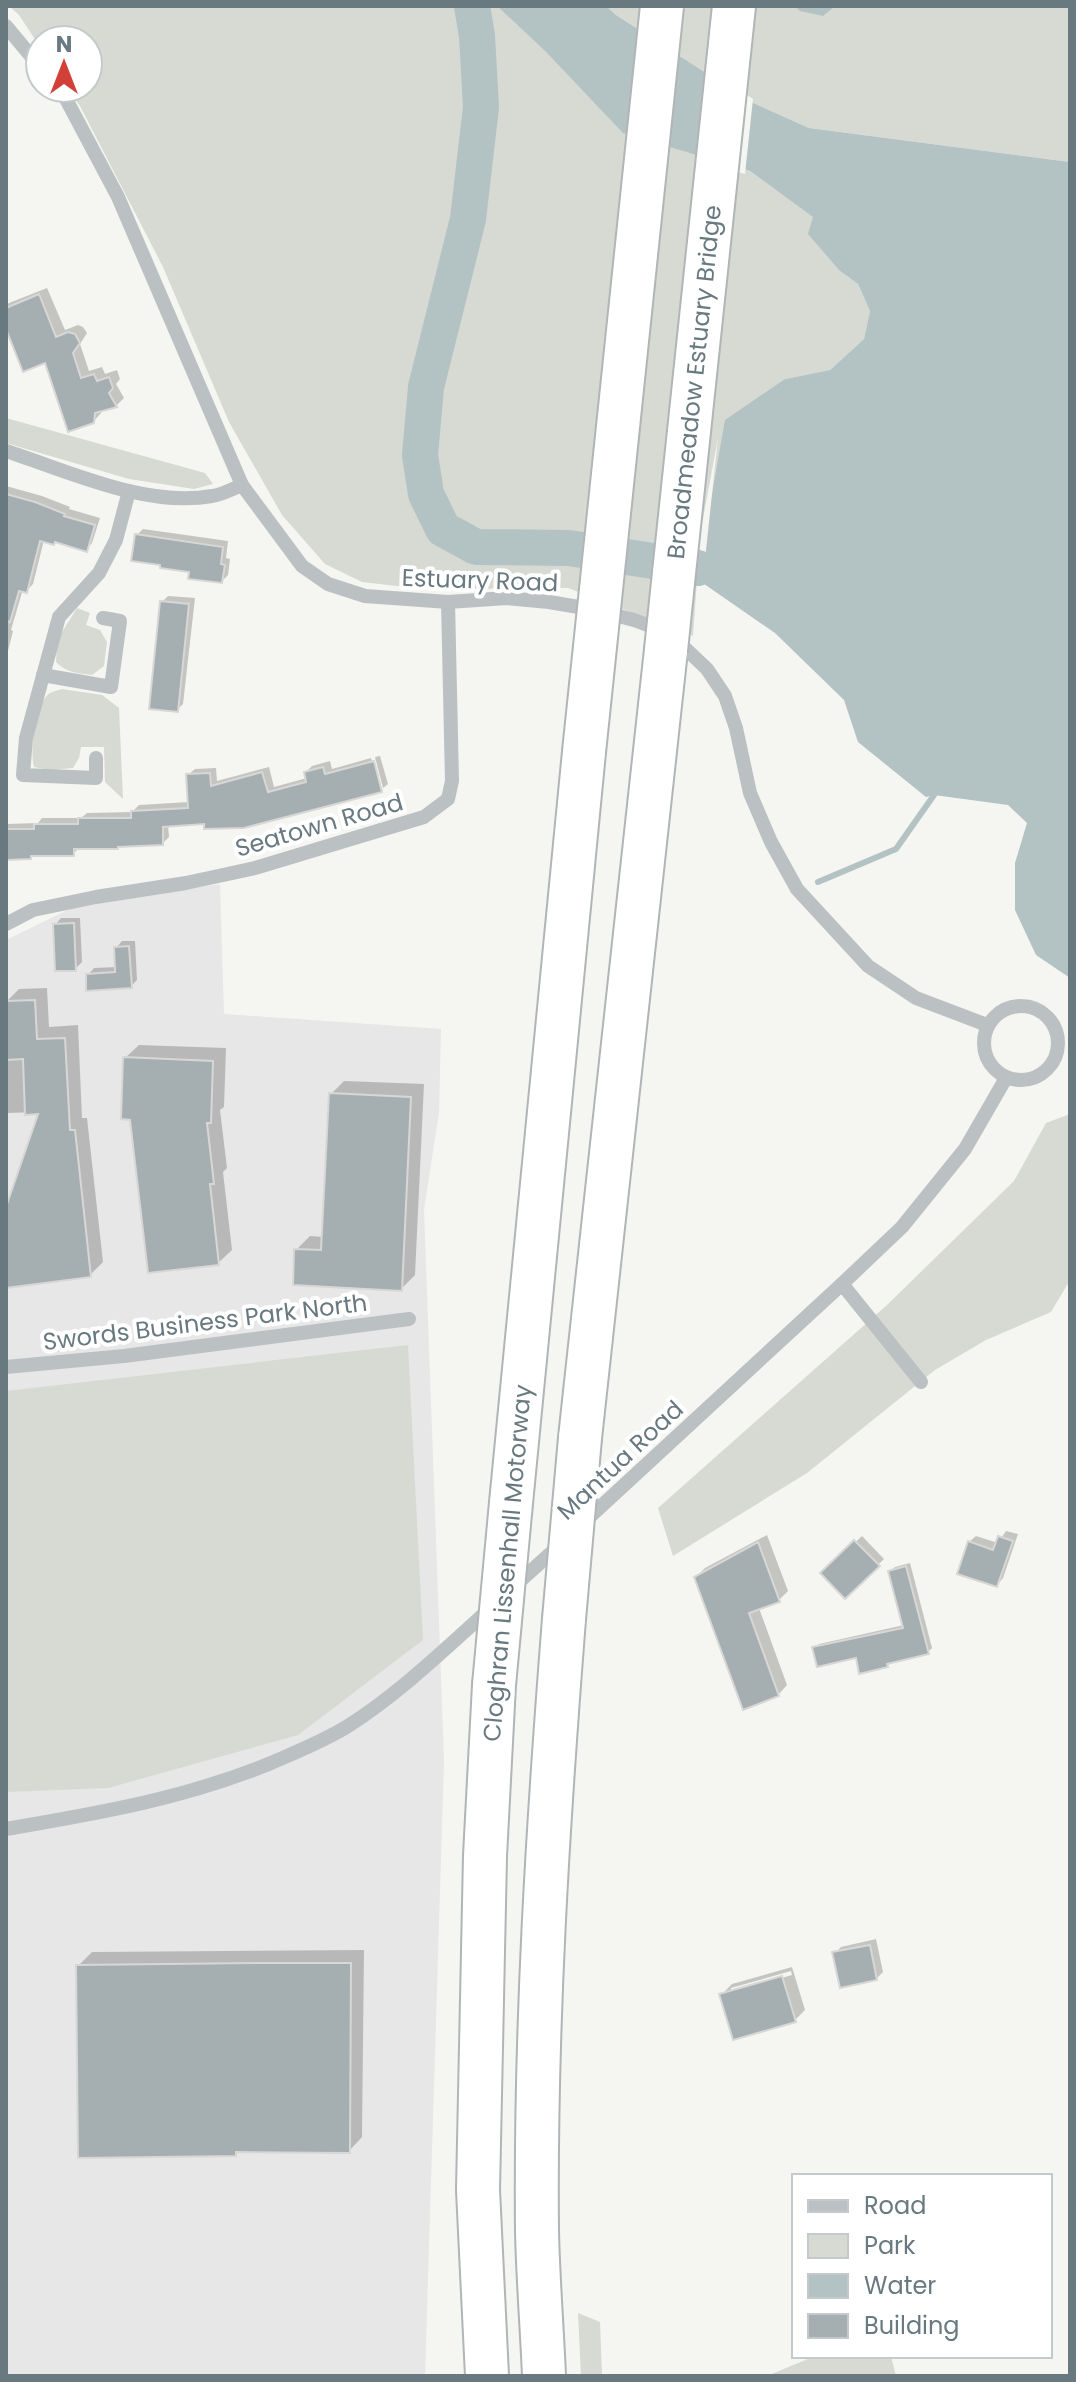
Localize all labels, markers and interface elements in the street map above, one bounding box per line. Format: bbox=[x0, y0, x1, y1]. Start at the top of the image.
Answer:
north arrow bbox=[24, 24, 104, 104]
text: N bbox=[56, 29, 72, 60]
street label: Broadmeadow Estuary Bridge bbox=[659, 203, 729, 561]
street label: Estuary Road bbox=[401, 561, 559, 599]
street label: Seatown Road bbox=[231, 785, 407, 865]
street label: Swords Business Park North bbox=[41, 1286, 369, 1358]
street label: Cloghran Lissenhall Motorway bbox=[475, 1383, 539, 1743]
street label: Mantua Road bbox=[550, 1393, 690, 1527]
legend bbox=[792, 2174, 1052, 2358]
text: Road bbox=[864, 2189, 926, 2222]
text: Park bbox=[864, 2229, 916, 2262]
text: Water bbox=[864, 2269, 936, 2302]
text: Building bbox=[864, 2309, 960, 2342]

